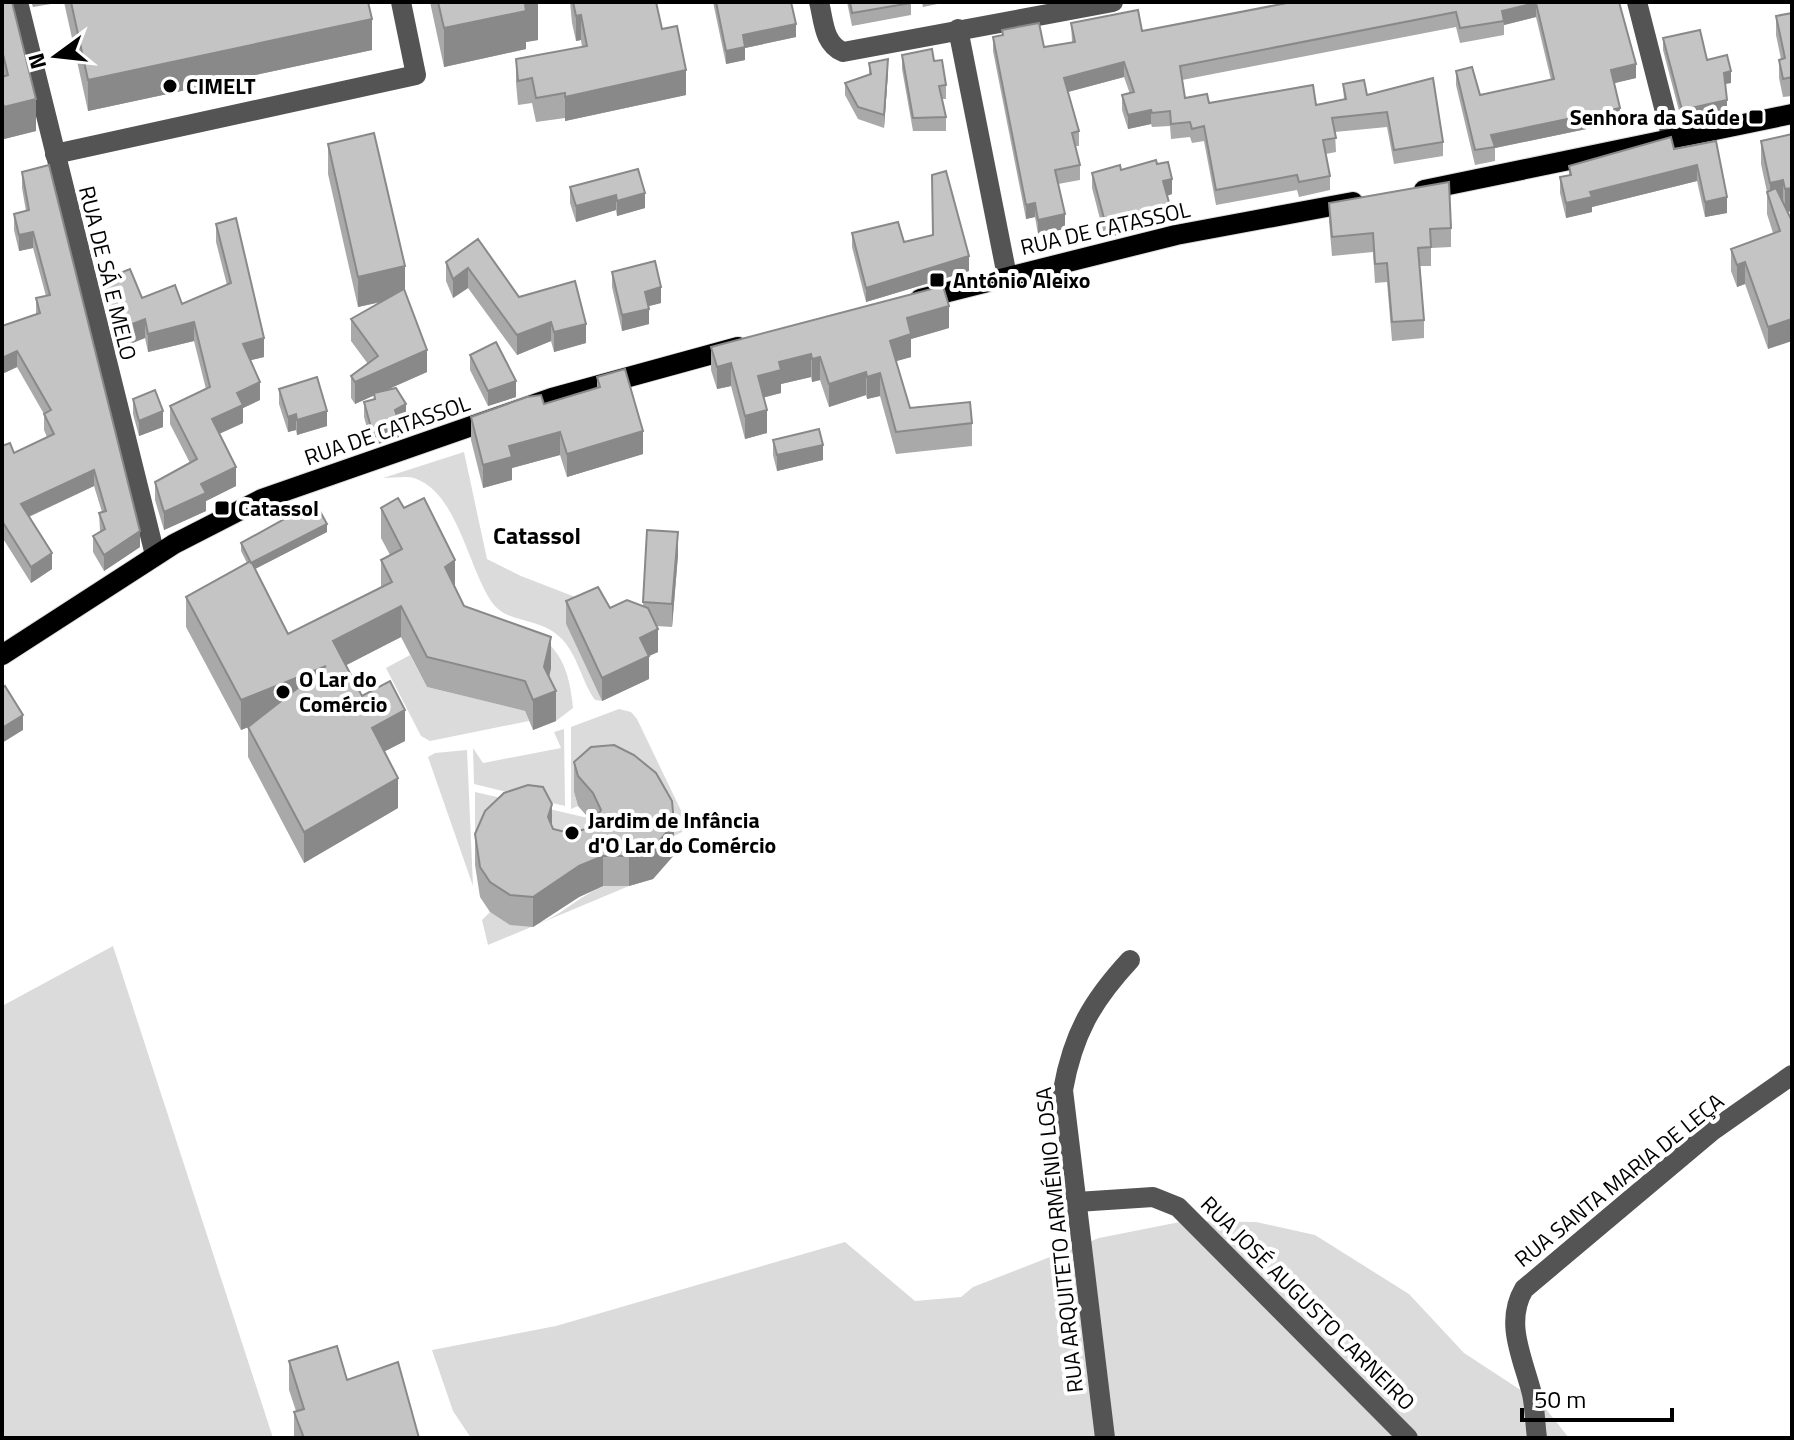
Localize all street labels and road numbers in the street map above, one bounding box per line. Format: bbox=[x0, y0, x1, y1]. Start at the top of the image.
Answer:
street label: RUA DE SÁ E MELO bbox=[70, 182, 146, 364]
street label: RUA DE CATASSOL bbox=[1017, 192, 1194, 264]
street label: RUA DE CATASSOL bbox=[300, 386, 475, 474]
street label: RUA SANTA MARIA DE LEÇA bbox=[1507, 1085, 1731, 1275]
street label: RUA ARQUITETO ARMÉNIO LOSA bbox=[1026, 1086, 1092, 1394]
street label: RUA JOSÉ AUGUSTO CARNEIRO bbox=[1193, 1188, 1423, 1418]

